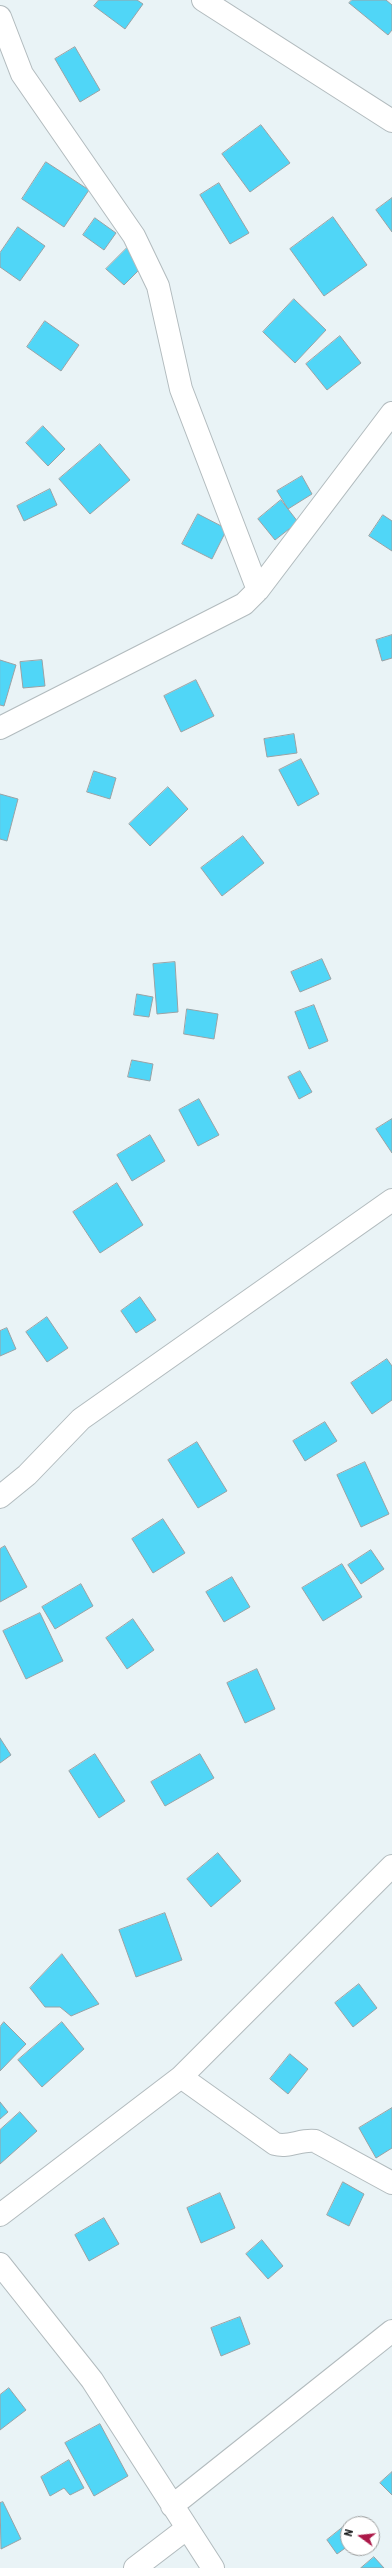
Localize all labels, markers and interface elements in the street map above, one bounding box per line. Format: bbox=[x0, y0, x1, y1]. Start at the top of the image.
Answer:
north arrow bbox=[340, 2516, 380, 2556]
text: N bbox=[342, 2528, 356, 2538]

